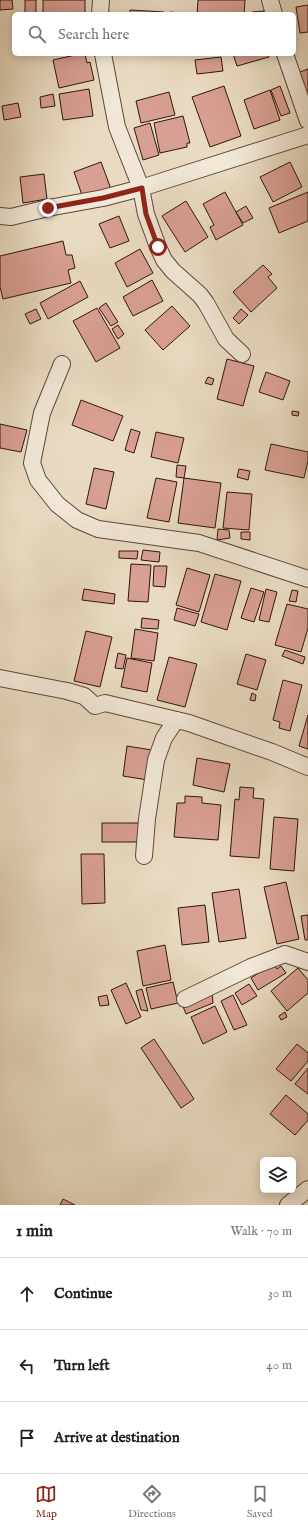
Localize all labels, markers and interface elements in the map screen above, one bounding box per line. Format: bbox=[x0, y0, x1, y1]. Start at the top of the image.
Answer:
search box bbox=[12, 12, 296, 56]
icon: search bbox=[26, 23, 48, 45]
text: Search here bbox=[58, 25, 129, 44]
route end bbox=[39, 199, 57, 217]
route start bbox=[149, 238, 167, 256]
map controls bbox=[260, 1157, 296, 1193]
button: layers bbox=[260, 1157, 296, 1193]
text: 1 min bbox=[16, 1221, 53, 1242]
text: Walk · 70 m bbox=[230, 1223, 292, 1240]
icon: ahead bbox=[16, 1283, 38, 1305]
text: Continue bbox=[54, 1284, 112, 1303]
text: 30 m bbox=[268, 1285, 292, 1302]
icon: left bbox=[16, 1355, 38, 1377]
text: Turn left bbox=[54, 1356, 110, 1375]
text: 40 m bbox=[266, 1357, 292, 1374]
icon: arrive bbox=[16, 1427, 38, 1449]
text: Arrive at destination bbox=[54, 1428, 180, 1447]
tab: Map bbox=[35, 1483, 57, 1521]
tab: Directions bbox=[128, 1483, 176, 1521]
tab: Saved bbox=[247, 1483, 273, 1521]

